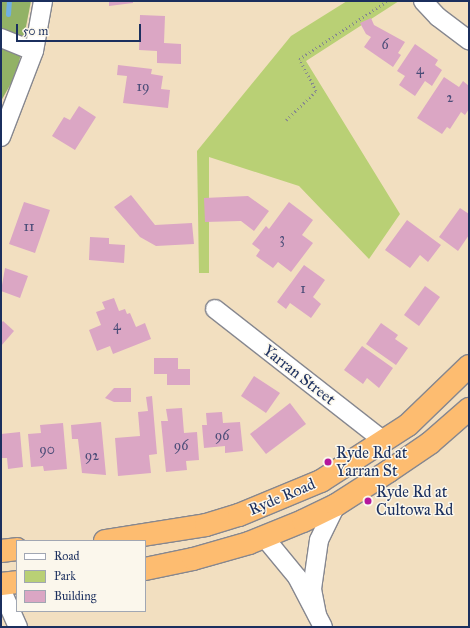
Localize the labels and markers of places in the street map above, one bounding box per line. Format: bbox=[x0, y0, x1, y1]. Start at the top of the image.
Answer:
place label: Ryde Rd at Yarran St bbox=[336, 443, 407, 481]
marker: Ryde Rd at Yarran St bbox=[323, 457, 333, 467]
place label: Ryde Rd at Cultowa Rd bbox=[376, 482, 453, 520]
marker: Ryde Rd at Cultowa Rd bbox=[363, 496, 373, 506]

